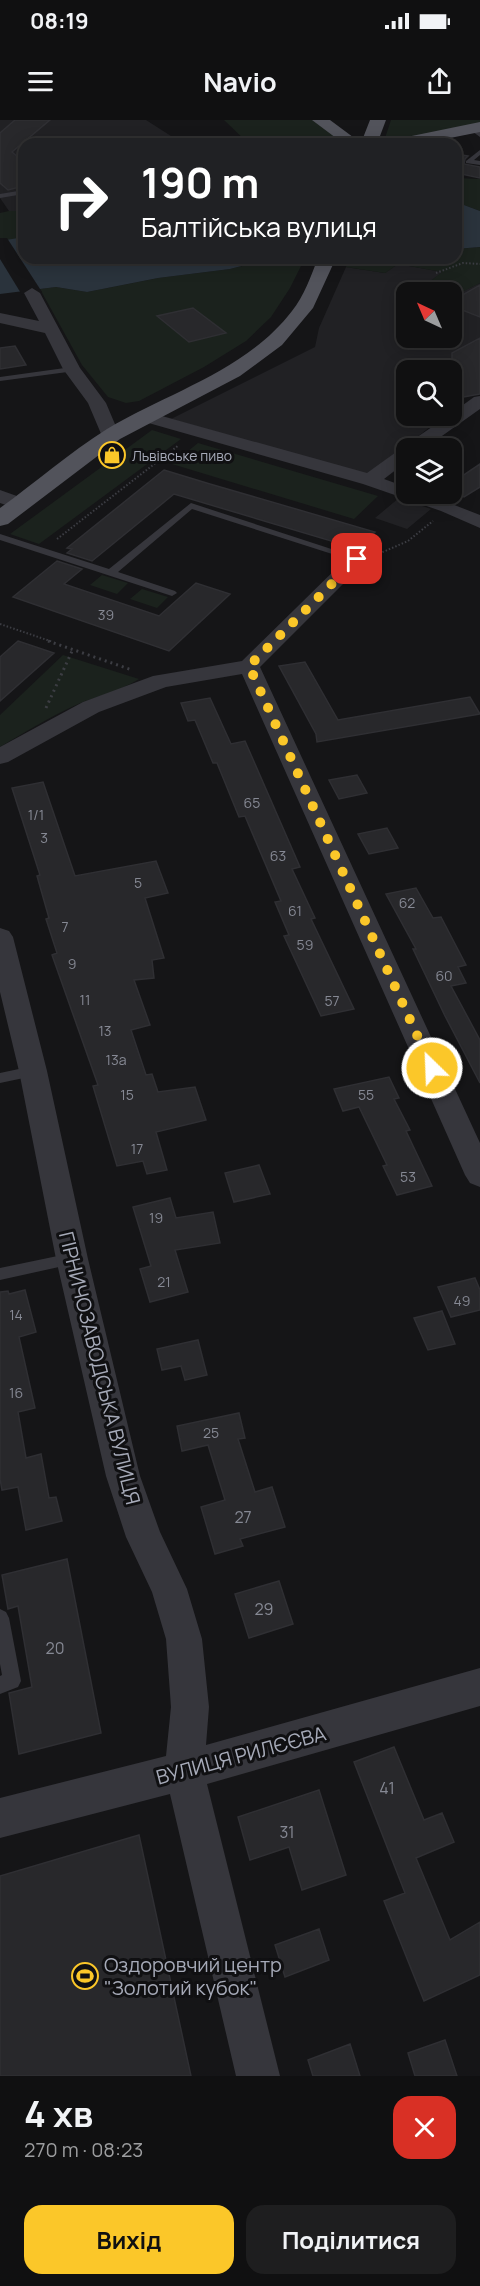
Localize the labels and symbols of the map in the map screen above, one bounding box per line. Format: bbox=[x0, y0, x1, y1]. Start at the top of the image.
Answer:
north arrow bbox=[396, 282, 462, 348]
shop icon: Львівське пиво bbox=[97, 440, 127, 470]
place label: Львівське пиво bbox=[132, 446, 232, 465]
pin bbox=[331, 533, 382, 584]
house number: 39 bbox=[98, 605, 114, 624]
house number: 65 bbox=[244, 793, 260, 812]
house number: 1/1 bbox=[28, 805, 44, 824]
house number: 3 bbox=[40, 828, 48, 847]
house number: 63 bbox=[270, 846, 286, 865]
house number: 5 bbox=[134, 873, 142, 892]
house number: 62 bbox=[399, 893, 415, 912]
house number: 61 bbox=[288, 901, 302, 920]
house number: 7 bbox=[61, 917, 69, 936]
house number: 59 bbox=[297, 935, 313, 954]
house number: 9 bbox=[68, 954, 76, 973]
house number: 60 bbox=[435, 966, 453, 985]
house number: 11 bbox=[80, 990, 90, 1009]
house number: 57 bbox=[324, 991, 340, 1010]
house number: 13 bbox=[98, 1021, 112, 1040]
position arrow bbox=[400, 1036, 464, 1100]
house number: 13а bbox=[106, 1050, 126, 1069]
house number: 15 bbox=[120, 1085, 134, 1104]
house number: 55 bbox=[358, 1085, 374, 1104]
house number: 17 bbox=[131, 1139, 143, 1158]
house number: 53 bbox=[400, 1167, 416, 1186]
house number: 19 bbox=[149, 1208, 163, 1227]
street label: ГІРНИЧОЗАВОДСЬКА ВУЛИЦЯ bbox=[53, 1229, 147, 1507]
house number: 21 bbox=[157, 1272, 171, 1291]
house number: 49 bbox=[454, 1291, 470, 1310]
house number: 14 bbox=[9, 1305, 23, 1324]
house number: 16 bbox=[9, 1383, 23, 1402]
house number: 25 bbox=[203, 1423, 219, 1442]
house number: 27 bbox=[234, 1506, 252, 1528]
house number: 29 bbox=[254, 1598, 274, 1620]
house number: 20 bbox=[46, 1637, 64, 1659]
street label: ВУЛИЦЯ РИЛЄЄВА bbox=[153, 1719, 329, 1791]
house number: 41 bbox=[379, 1777, 395, 1799]
house number: 31 bbox=[279, 1821, 295, 1843]
place label: Оздоровчий центр "Золотий кубок" bbox=[104, 1951, 282, 2001]
sports icon: Оздоровчий центр "Золотий кубок" bbox=[70, 1961, 100, 1991]

